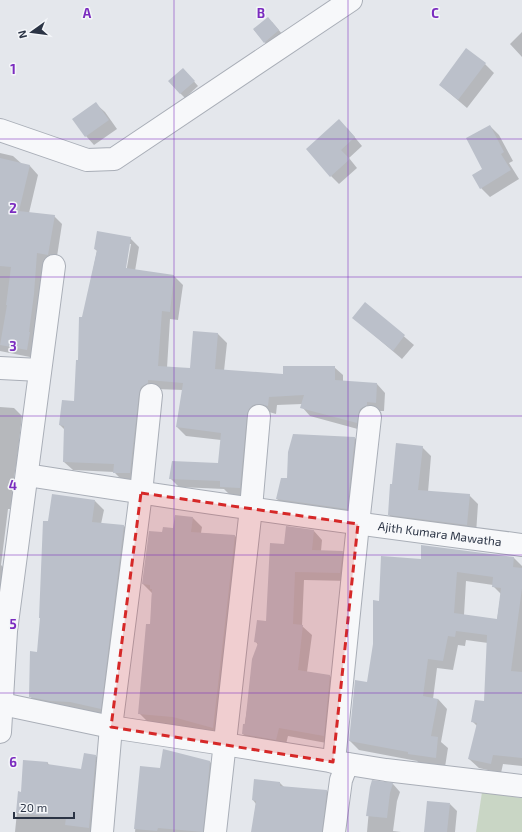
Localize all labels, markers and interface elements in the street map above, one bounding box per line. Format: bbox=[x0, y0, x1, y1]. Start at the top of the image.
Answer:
text: A bbox=[83, 5, 92, 21]
text: B bbox=[257, 5, 265, 21]
text: C bbox=[431, 5, 439, 21]
north arrow bbox=[12, 12, 52, 52]
text: N bbox=[15, 29, 29, 40]
text: 1 bbox=[10, 61, 16, 77]
text: 2 bbox=[9, 200, 17, 216]
text: 3 bbox=[9, 338, 17, 354]
text: 4 bbox=[9, 477, 17, 493]
street label: Ajith Kumara Mawatha bbox=[377, 518, 503, 548]
text: 5 bbox=[9, 616, 17, 632]
text: 6 bbox=[9, 754, 17, 770]
scale bar bbox=[14, 794, 74, 820]
text: 20 m bbox=[20, 800, 47, 814]

